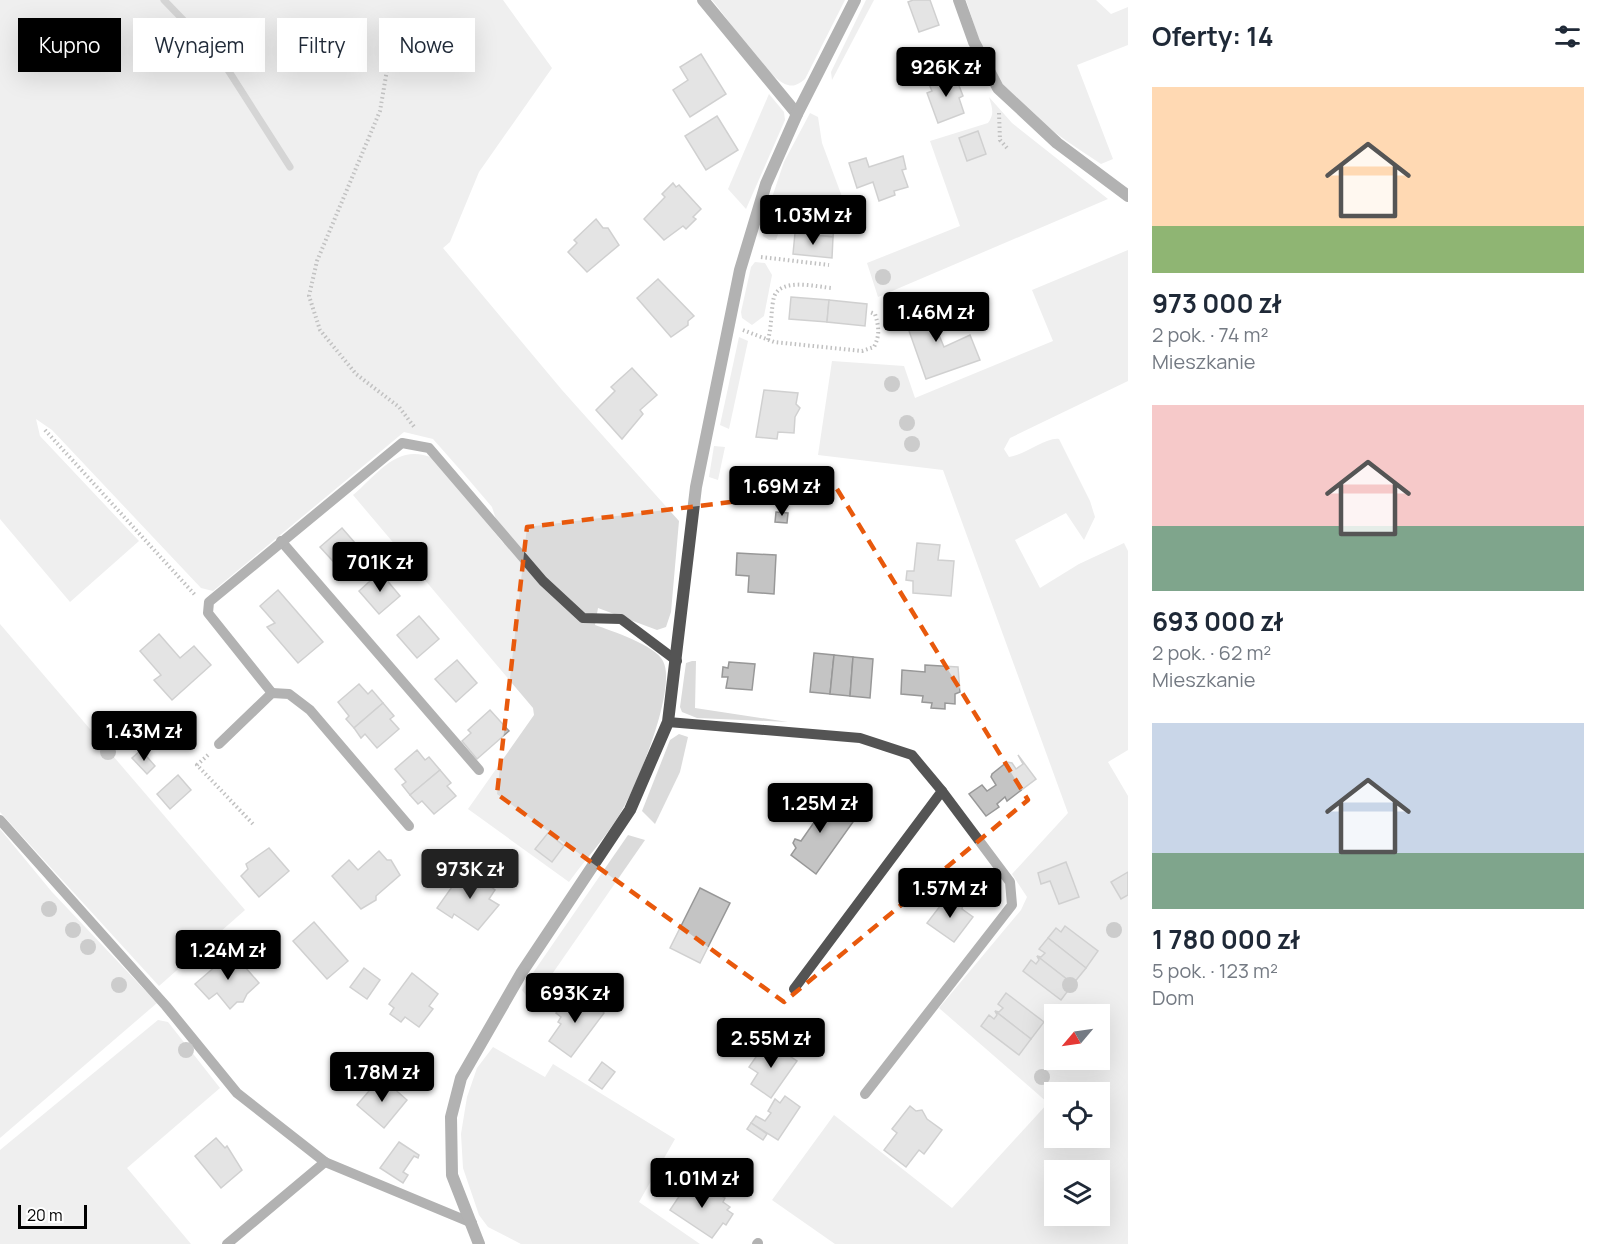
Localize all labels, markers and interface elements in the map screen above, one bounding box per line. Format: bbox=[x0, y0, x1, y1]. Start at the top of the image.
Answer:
chip: Kupno bbox=[18, 18, 121, 72]
chip: Wynajem bbox=[133, 18, 265, 72]
chip: Filtry bbox=[277, 18, 367, 72]
chip: Nowe bbox=[379, 18, 475, 72]
text: Oferty: 14 bbox=[1152, 18, 1274, 54]
icon: filters bbox=[1551, 20, 1584, 53]
pin: 926K zł bbox=[891, 47, 1001, 98]
text: 926K zł bbox=[910, 53, 982, 80]
icon: home bbox=[1314, 126, 1422, 234]
pin: 1.03M zł bbox=[751, 195, 875, 246]
text: 1.03M zł bbox=[774, 201, 852, 228]
text: 973 000 zł bbox=[1152, 285, 1282, 321]
pin: 1.46M zł bbox=[874, 292, 998, 343]
text: 1.46M zł bbox=[897, 298, 975, 325]
text: 2 pok. · 74 m² bbox=[1152, 321, 1269, 348]
text: Mieszkanie bbox=[1152, 348, 1256, 375]
icon: home bbox=[1314, 444, 1422, 552]
pin: 1.69M zł bbox=[720, 466, 844, 517]
text: 1.69M zł bbox=[743, 472, 821, 499]
pin: 701K zł bbox=[325, 542, 435, 593]
text: 701K zł bbox=[347, 548, 413, 575]
text: 693 000 zł bbox=[1152, 603, 1284, 639]
text: 2 pok. · 62 m² bbox=[1152, 639, 1271, 666]
text: Mieszkanie bbox=[1152, 666, 1256, 693]
pin: 1.43M zł bbox=[82, 711, 206, 762]
text: 1.43M zł bbox=[106, 717, 182, 744]
icon: home bbox=[1314, 762, 1422, 870]
pin: 1.25M zł bbox=[758, 783, 882, 834]
text: 1.25M zł bbox=[782, 789, 858, 816]
pin: 973K zł bbox=[415, 849, 525, 900]
text: 973K zł bbox=[435, 855, 505, 882]
pin: 1.57M zł bbox=[888, 868, 1012, 919]
text: 1.57M zł bbox=[912, 874, 988, 901]
text: 1 780 000 zł bbox=[1152, 921, 1300, 957]
pin: 1.24M zł bbox=[166, 930, 290, 981]
text: 1.24M zł bbox=[190, 936, 266, 963]
text: 5 pok. · 123 m² bbox=[1152, 957, 1278, 984]
pin: 693K zł bbox=[520, 973, 630, 1024]
text: 693K zł bbox=[540, 979, 610, 1006]
text: Dom bbox=[1152, 984, 1194, 1011]
north arrow bbox=[1044, 1004, 1110, 1070]
map controls bbox=[1044, 1004, 1110, 1226]
pin: 2.55M zł bbox=[709, 1018, 833, 1069]
text: 2.55M zł bbox=[731, 1024, 811, 1051]
pin: 1.78M zł bbox=[320, 1052, 444, 1103]
text: 1.78M zł bbox=[344, 1058, 420, 1085]
button: locate bbox=[1044, 1082, 1110, 1148]
pin: 1.01M zł bbox=[640, 1158, 764, 1209]
button: layers bbox=[1044, 1160, 1110, 1226]
text: 1.01M zł bbox=[665, 1164, 739, 1191]
scale bar bbox=[18, 1202, 87, 1230]
text: 20 m bbox=[27, 1204, 63, 1226]

